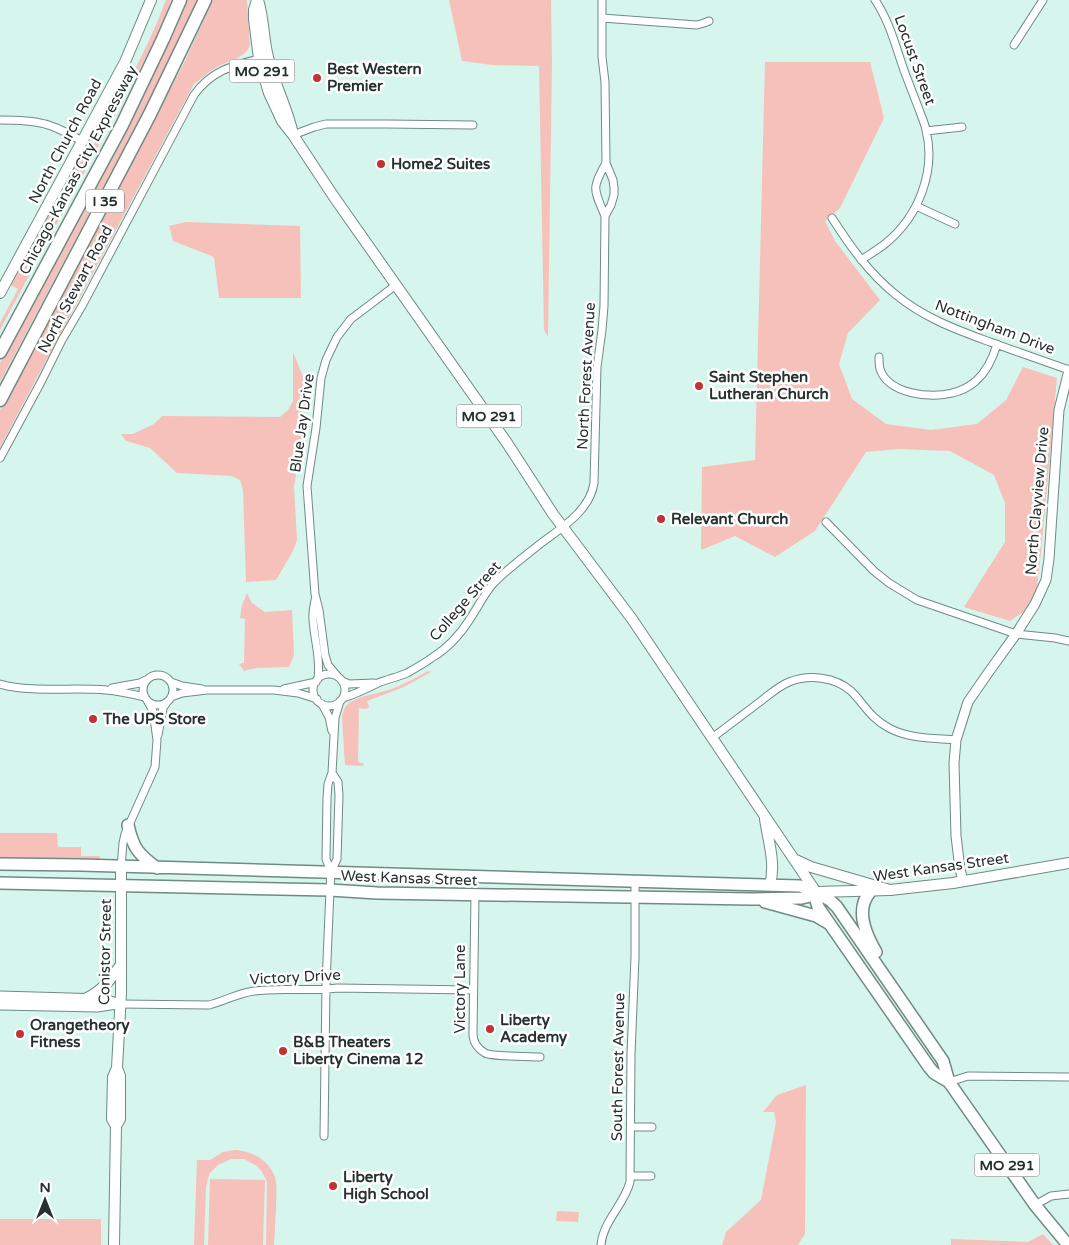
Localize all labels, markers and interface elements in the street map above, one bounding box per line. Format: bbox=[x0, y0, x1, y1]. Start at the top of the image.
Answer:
street label: Locust Street bbox=[890, 13, 940, 108]
road number: MO 291 bbox=[230, 59, 294, 82]
place label: Best Western Premier bbox=[327, 60, 422, 95]
street label: Chicago-Kansas City Expressway bbox=[15, 62, 141, 278]
marker: Best Western Premier bbox=[311, 72, 323, 84]
street label: North Church Road bbox=[25, 76, 105, 206]
place label: Home2 Suites bbox=[391, 155, 490, 173]
marker: Home2 Suites bbox=[375, 158, 387, 170]
road number: I 35 bbox=[86, 190, 124, 212]
street label: North Stewart Road bbox=[34, 222, 116, 356]
street label: Nottingham Drive bbox=[933, 296, 1057, 358]
street label: North Forest Avenue bbox=[573, 302, 599, 450]
place label: Saint Stephen Lutheran Church bbox=[709, 368, 829, 403]
street label: Blue Jay Drive bbox=[286, 372, 318, 474]
marker: Saint Stephen Lutheran Church bbox=[693, 380, 705, 392]
road number: MO 291 bbox=[456, 404, 522, 428]
street label: North Clayview Drive bbox=[1022, 426, 1052, 576]
place label: Relevant Church bbox=[671, 510, 788, 528]
marker: Relevant Church bbox=[655, 513, 667, 525]
street label: College Street bbox=[425, 557, 505, 645]
place label: The UPS Store bbox=[102, 710, 206, 728]
marker: The UPS Store bbox=[87, 713, 99, 725]
street label: West Kansas Street bbox=[872, 849, 1010, 885]
street label: West Kansas Street bbox=[340, 867, 478, 889]
street label: Conistor Street bbox=[95, 898, 115, 1005]
street label: Victory Lane bbox=[451, 944, 469, 1034]
street label: Victory Drive bbox=[249, 966, 341, 988]
street label: South Forest Avenue bbox=[608, 993, 628, 1141]
place label: Liberty Academy bbox=[500, 1011, 567, 1047]
place label: Orangetheory Fitness bbox=[30, 1016, 130, 1051]
marker: Liberty Academy bbox=[484, 1023, 496, 1035]
marker: Orangetheory Fitness bbox=[14, 1028, 26, 1040]
place label: B&B Theaters Liberty Cinema 12 bbox=[293, 1033, 423, 1069]
marker: B&B Theaters Liberty Cinema 12 bbox=[277, 1045, 289, 1057]
road number: MO 291 bbox=[974, 1154, 1040, 1176]
place label: Liberty High School bbox=[343, 1168, 429, 1204]
north arrow bbox=[20, 1175, 70, 1225]
text: N bbox=[39, 1179, 51, 1196]
marker: Liberty High School bbox=[327, 1180, 339, 1192]

